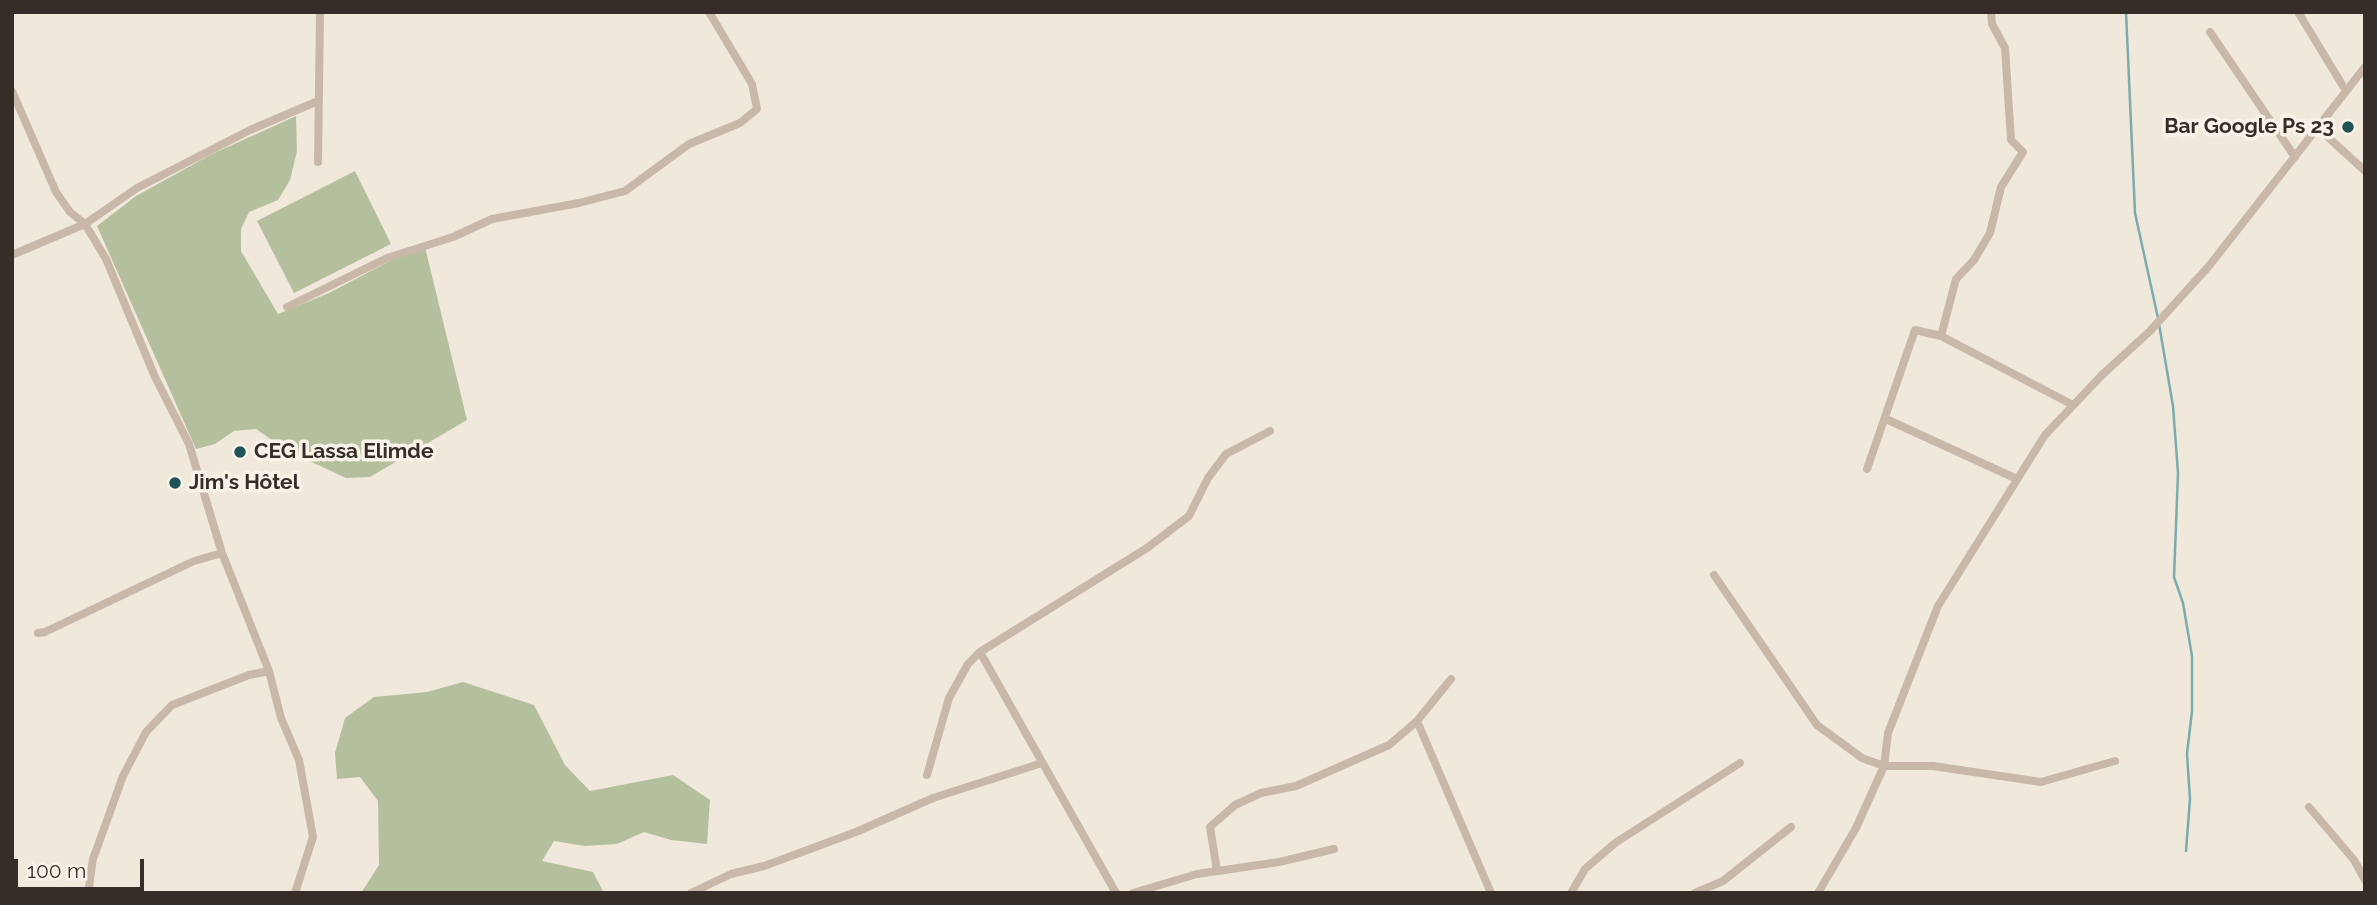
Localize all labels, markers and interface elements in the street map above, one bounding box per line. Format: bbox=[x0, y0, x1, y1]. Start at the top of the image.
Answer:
place label: Bar Google Ps 23 bbox=[2164, 114, 2334, 140]
marker: Bar Google Ps 23 bbox=[2340, 119, 2356, 135]
place label: CEG Lassa Elimde bbox=[254, 439, 433, 465]
marker: CEG Lassa Elimde bbox=[232, 444, 248, 460]
place label: Jim's Hôtel bbox=[189, 470, 299, 496]
marker: Jim's Hôtel bbox=[167, 475, 183, 491]
scale bar bbox=[18, 846, 147, 890]
text: 100 m bbox=[27, 858, 86, 883]

